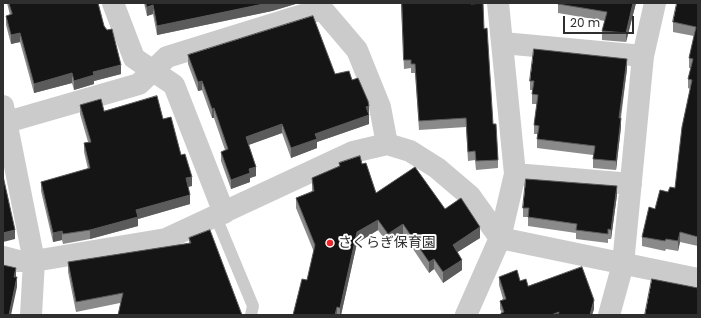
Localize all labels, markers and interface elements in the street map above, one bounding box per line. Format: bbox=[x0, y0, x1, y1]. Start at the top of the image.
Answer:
scale bar bbox=[565, 8, 636, 34]
text: 20 m bbox=[570, 14, 600, 31]
place label: さくらぎ保育園 bbox=[338, 235, 436, 251]
marker: さくらぎ保育園 bbox=[325, 238, 335, 248]

